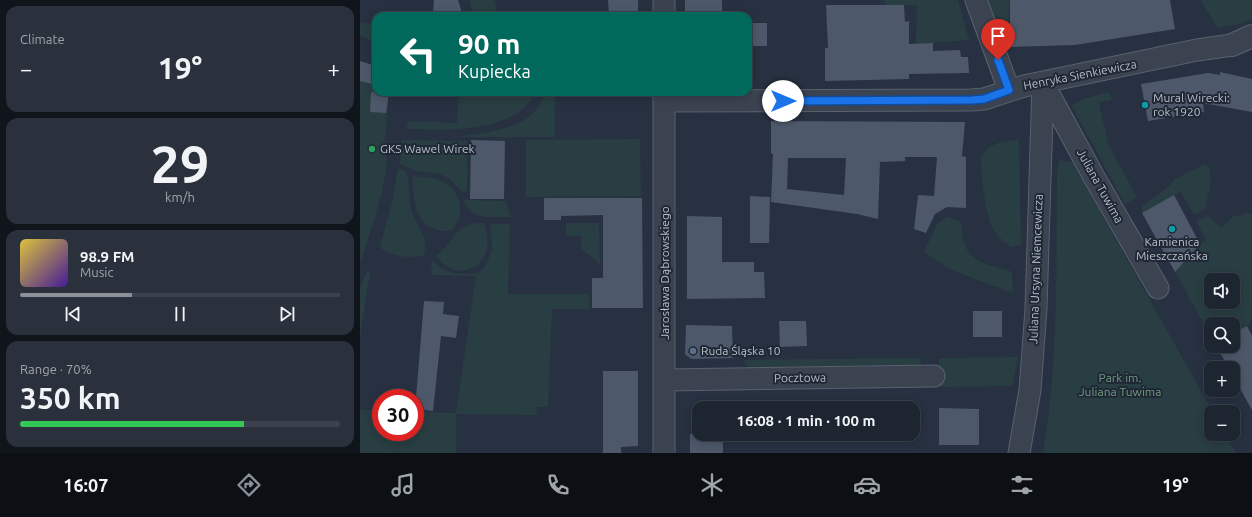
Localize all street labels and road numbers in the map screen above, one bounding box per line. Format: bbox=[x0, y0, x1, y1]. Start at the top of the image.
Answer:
street label: Henryka Sienkiewicza bbox=[1022, 57, 1138, 92]
street label: Juliana Tuwima bbox=[1075, 146, 1126, 225]
street label: Juliana Ursyna Niemcewicza bbox=[1026, 194, 1045, 344]
street label: Jarosława Dąbrowskiego bbox=[658, 206, 671, 340]
street label: Pocztowa bbox=[774, 371, 826, 384]

